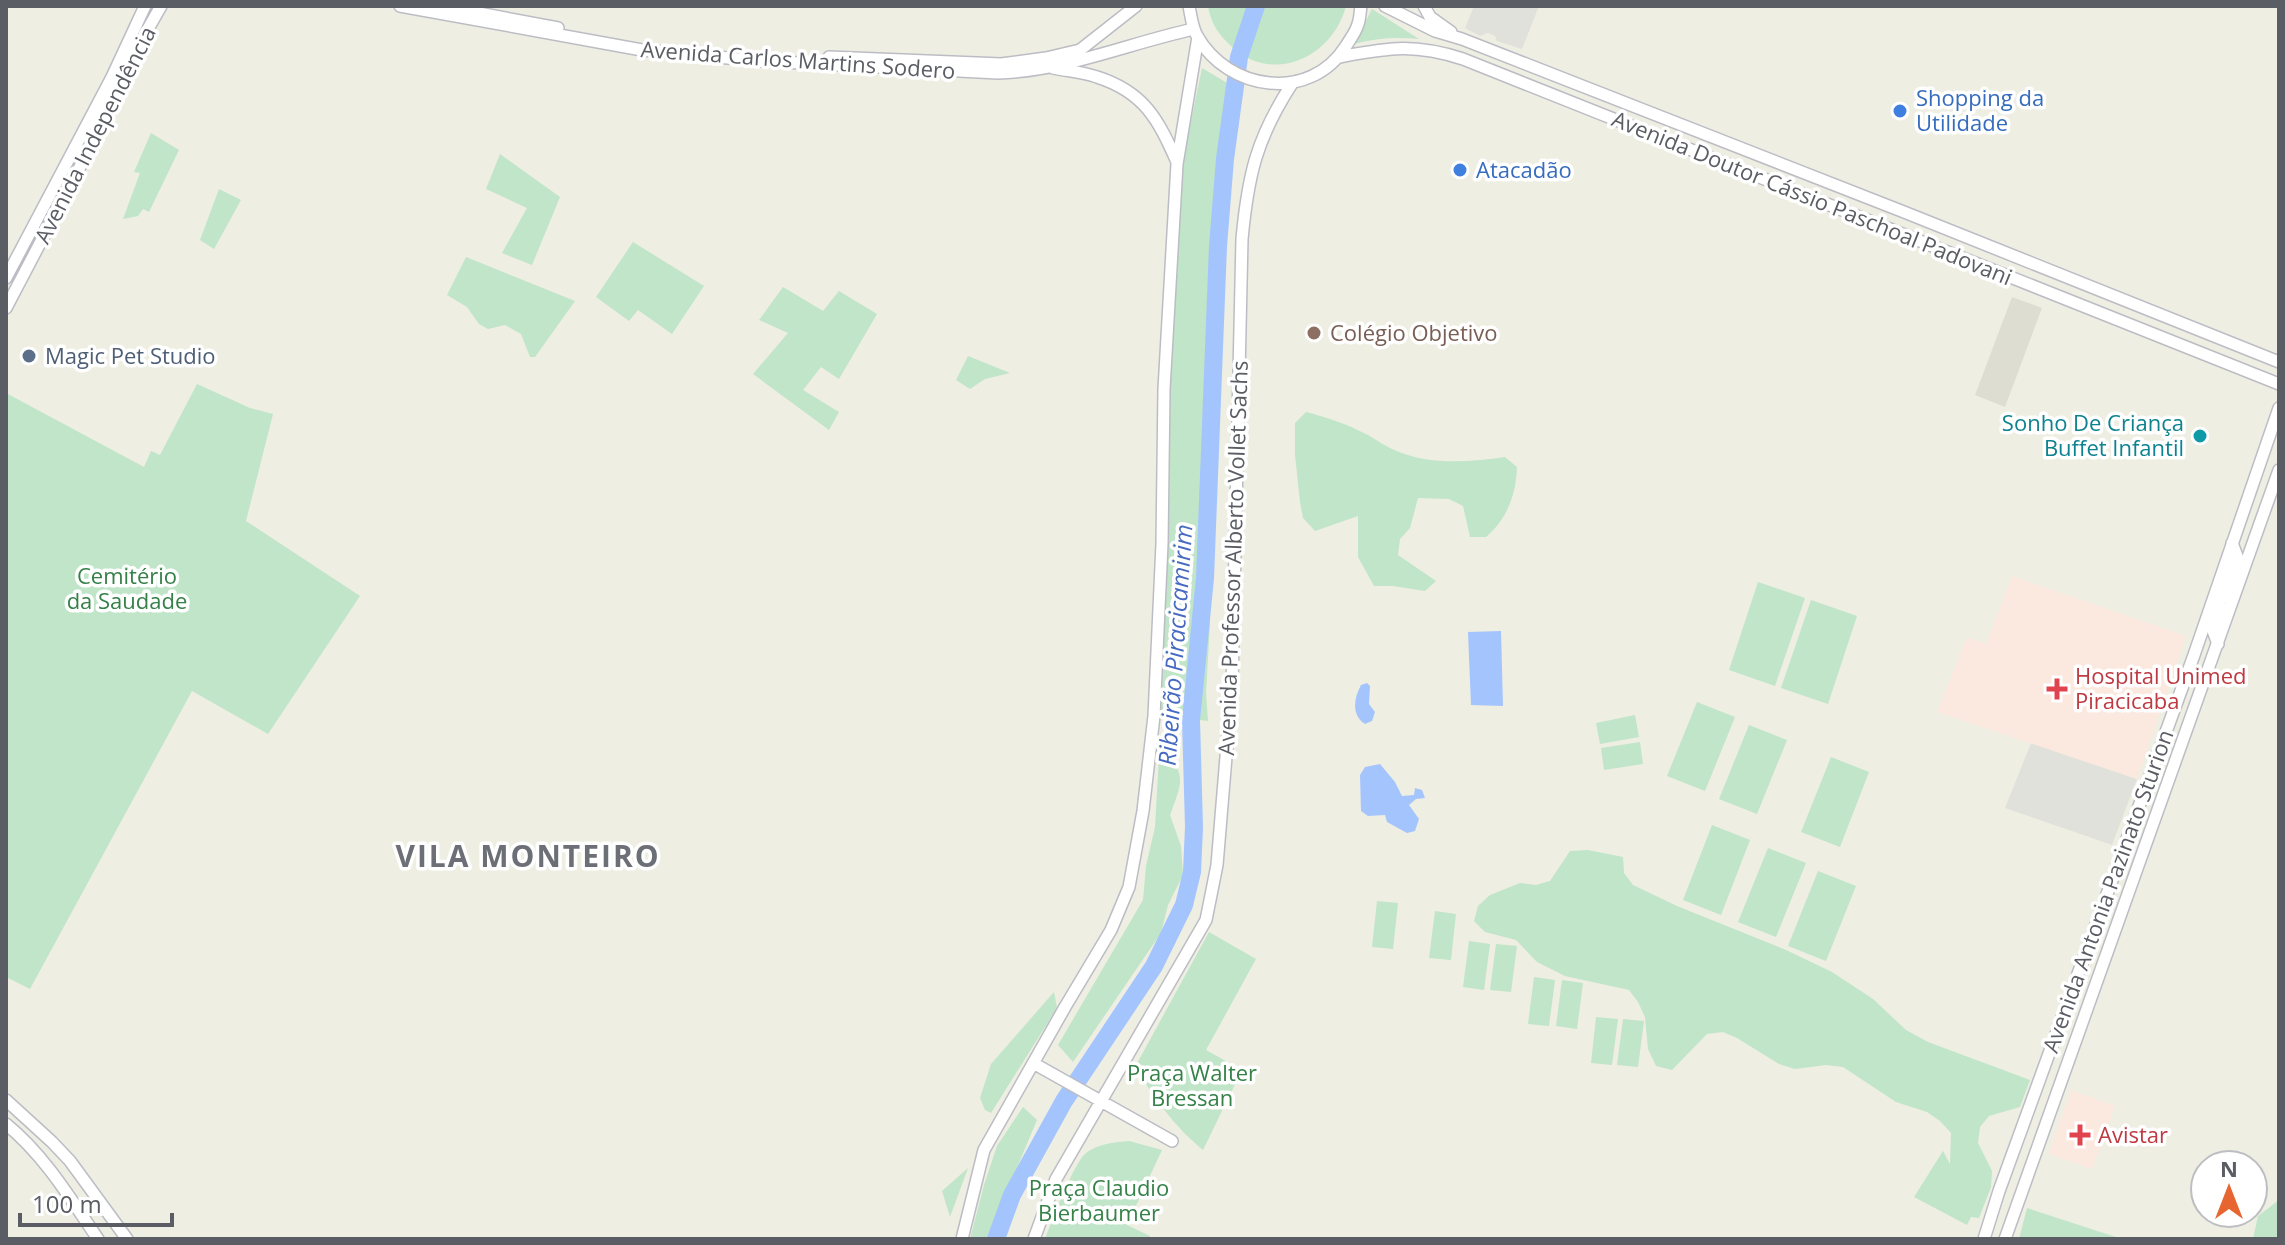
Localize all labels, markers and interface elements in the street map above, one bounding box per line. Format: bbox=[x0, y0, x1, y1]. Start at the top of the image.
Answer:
street label: Avenida Independência bbox=[26, 21, 162, 248]
street label: Avenida Carlos Martins Sodero bbox=[640, 33, 956, 85]
place label: Shopping da Utilidade bbox=[1916, 82, 2044, 137]
marker: Shopping da Utilidade bbox=[1891, 102, 1909, 120]
street label: Avenida Doutor Cássio Paschoal Padovani bbox=[1608, 103, 2017, 291]
place label: Atacadão bbox=[1476, 154, 1572, 184]
marker: Atacadão bbox=[1451, 161, 1469, 179]
place label: Colégio Objetivo bbox=[1330, 317, 1498, 347]
marker: Colégio Objetivo bbox=[1305, 324, 1323, 342]
place label: Magic Pet Studio bbox=[45, 340, 216, 370]
marker: Magic Pet Studio bbox=[20, 347, 38, 365]
street label: Avenida Professor Alberto Vollet Sachs bbox=[1210, 360, 1254, 756]
place label: Sonho De Criança Buffet Infantil bbox=[2002, 407, 2184, 462]
marker: Sonho De Criança Buffet Infantil bbox=[2191, 427, 2209, 445]
water label: Ribeirão Piracicamirim bbox=[1150, 523, 1199, 767]
park label: Cemitério da Saudade bbox=[67, 560, 187, 615]
place label: Hospital Unimed Piracicaba bbox=[2075, 660, 2247, 715]
marker: Hospital Unimed Piracicaba bbox=[2046, 678, 2068, 700]
street label: Avenida Antonia Pazinato Sturion bbox=[2035, 725, 2180, 1056]
district label: VILA MONTEIRO bbox=[395, 835, 661, 876]
park label: Praça Walter Bressan bbox=[1127, 1057, 1257, 1112]
place label: Avistar bbox=[2098, 1119, 2168, 1149]
marker: Avistar bbox=[2069, 1124, 2091, 1146]
north arrow bbox=[2189, 1149, 2269, 1229]
text: N bbox=[2220, 1153, 2238, 1183]
park label: Praça Claudio Bierbaumer bbox=[1029, 1172, 1169, 1227]
scale bar bbox=[20, 1177, 172, 1227]
text: 100 m bbox=[32, 1187, 102, 1220]

